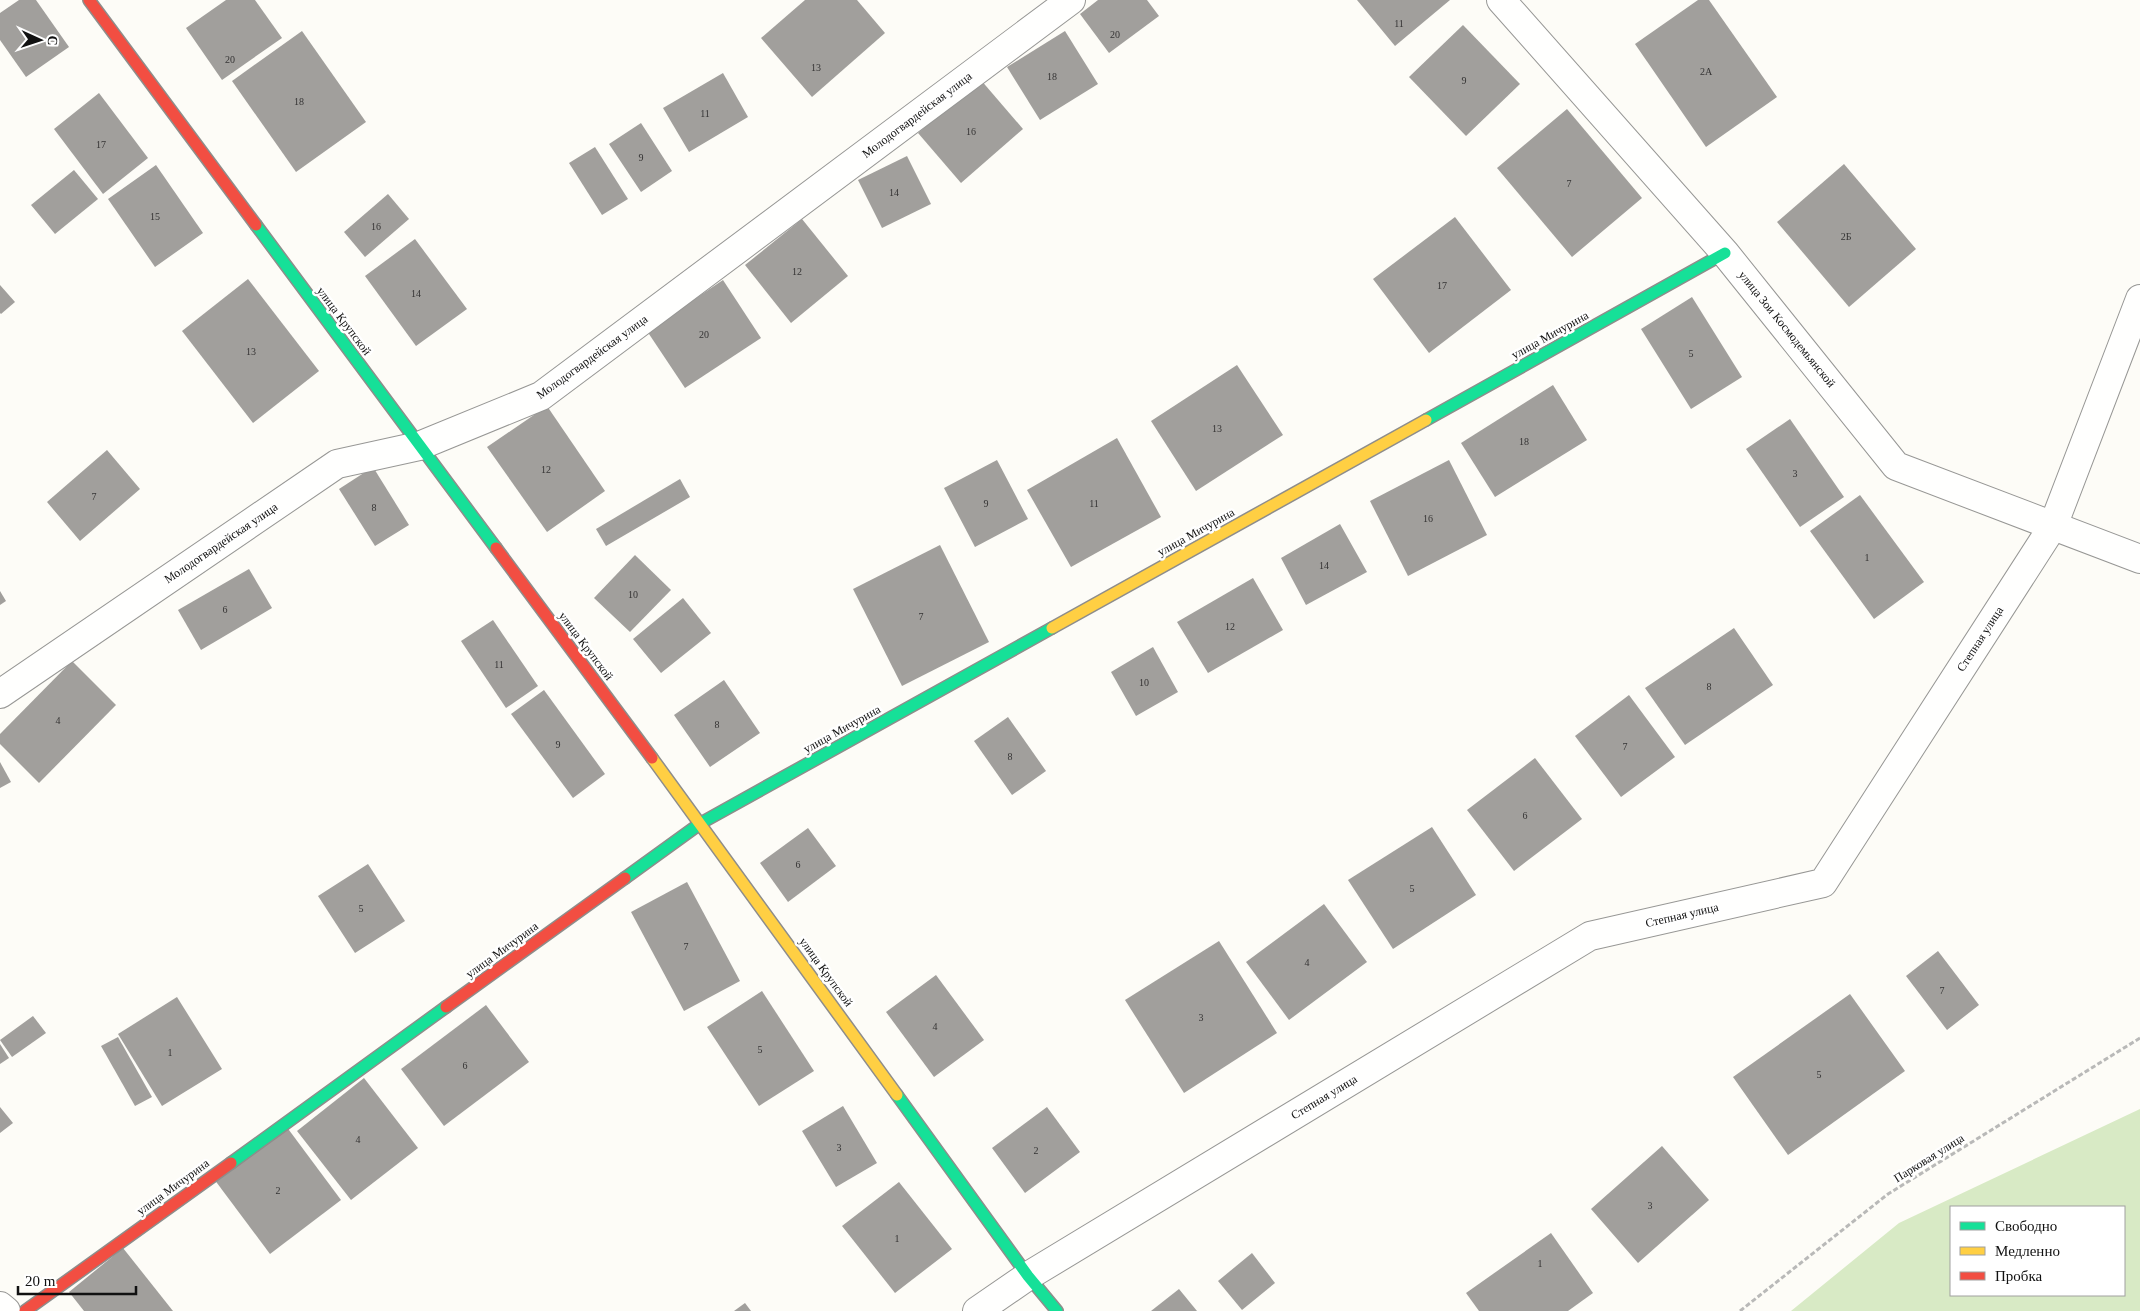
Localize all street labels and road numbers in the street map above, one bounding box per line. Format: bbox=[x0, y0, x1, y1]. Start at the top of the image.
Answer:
street label: Молодогвардейская улица bbox=[859, 69, 975, 161]
street label: улица Зои Космодемьянской bbox=[1736, 268, 1839, 390]
street label: улица Крупской bbox=[314, 284, 375, 358]
street label: улица Мичурина bbox=[1509, 308, 1592, 362]
street label: Молодогвардейская улица bbox=[534, 312, 651, 402]
street label: Молодогвардейская улица bbox=[162, 499, 281, 586]
street label: улица Мичурина bbox=[1155, 505, 1238, 559]
street label: Степная улица bbox=[1954, 603, 2007, 674]
street label: улица Крупской bbox=[556, 609, 617, 683]
street label: улица Мичурина bbox=[801, 702, 884, 756]
street label: Степная улица bbox=[1644, 900, 1721, 930]
street label: улица Мичурина bbox=[463, 919, 541, 981]
street label: улица Крупской bbox=[796, 935, 856, 1010]
street label: Степная улица bbox=[1288, 1071, 1360, 1122]
street label: Парковая улица bbox=[1891, 1130, 1967, 1185]
street label: улица Мичурина bbox=[134, 1156, 212, 1218]

